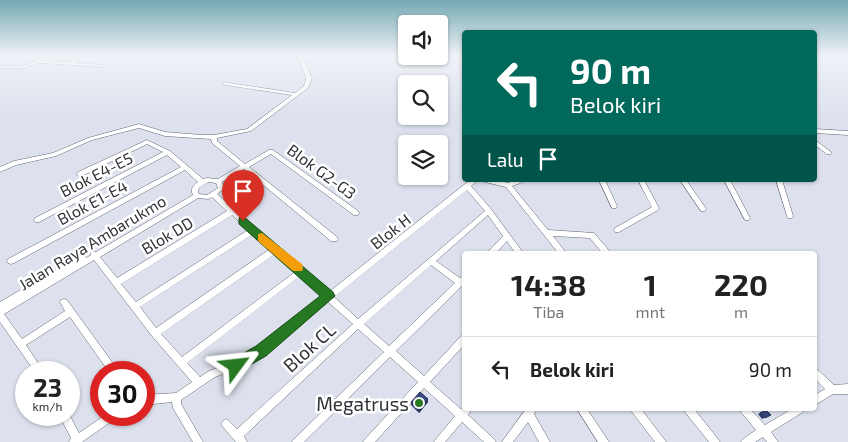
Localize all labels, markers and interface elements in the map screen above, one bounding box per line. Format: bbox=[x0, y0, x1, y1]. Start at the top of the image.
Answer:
map controls bbox=[398, 15, 448, 185]
button: sound bbox=[398, 15, 448, 65]
text: 90 m bbox=[570, 49, 651, 91]
icon: left bbox=[487, 50, 552, 115]
button: search bbox=[398, 75, 448, 125]
text: Belok kiri bbox=[570, 91, 661, 117]
button: layers bbox=[398, 135, 448, 185]
street label: Blok G2-G3 bbox=[284, 140, 360, 202]
icon: arrive bbox=[534, 145, 562, 173]
street label: Blok E4-E5 bbox=[57, 148, 135, 200]
text: Lalu bbox=[487, 148, 524, 171]
pin bbox=[222, 170, 264, 221]
street label: Blok E1-E4 bbox=[54, 176, 130, 228]
icon: arrive bbox=[229, 177, 257, 205]
street label: Jalan Raya Ambarukmo bbox=[15, 191, 169, 293]
street label: Blok H bbox=[366, 209, 414, 253]
street label: Blok DD bbox=[138, 212, 196, 258]
text: 14:38 bbox=[511, 266, 587, 302]
text: 1 bbox=[644, 266, 657, 302]
text: 220 bbox=[714, 266, 768, 302]
text: Tiba bbox=[533, 302, 564, 321]
text: mnt bbox=[636, 302, 665, 321]
text: m bbox=[734, 302, 748, 321]
street label: Blok CL bbox=[278, 317, 340, 376]
position arrow bbox=[209, 339, 261, 391]
icon: left bbox=[487, 355, 515, 383]
text: Belok kiri bbox=[530, 358, 614, 381]
text: 90 m bbox=[749, 358, 792, 381]
speed limit sign: 30 bbox=[90, 361, 155, 426]
text: 23 bbox=[33, 372, 62, 402]
place label: Megatruss bbox=[316, 392, 409, 415]
marker: Megatruss bbox=[413, 397, 425, 409]
text: km/h bbox=[33, 399, 62, 413]

